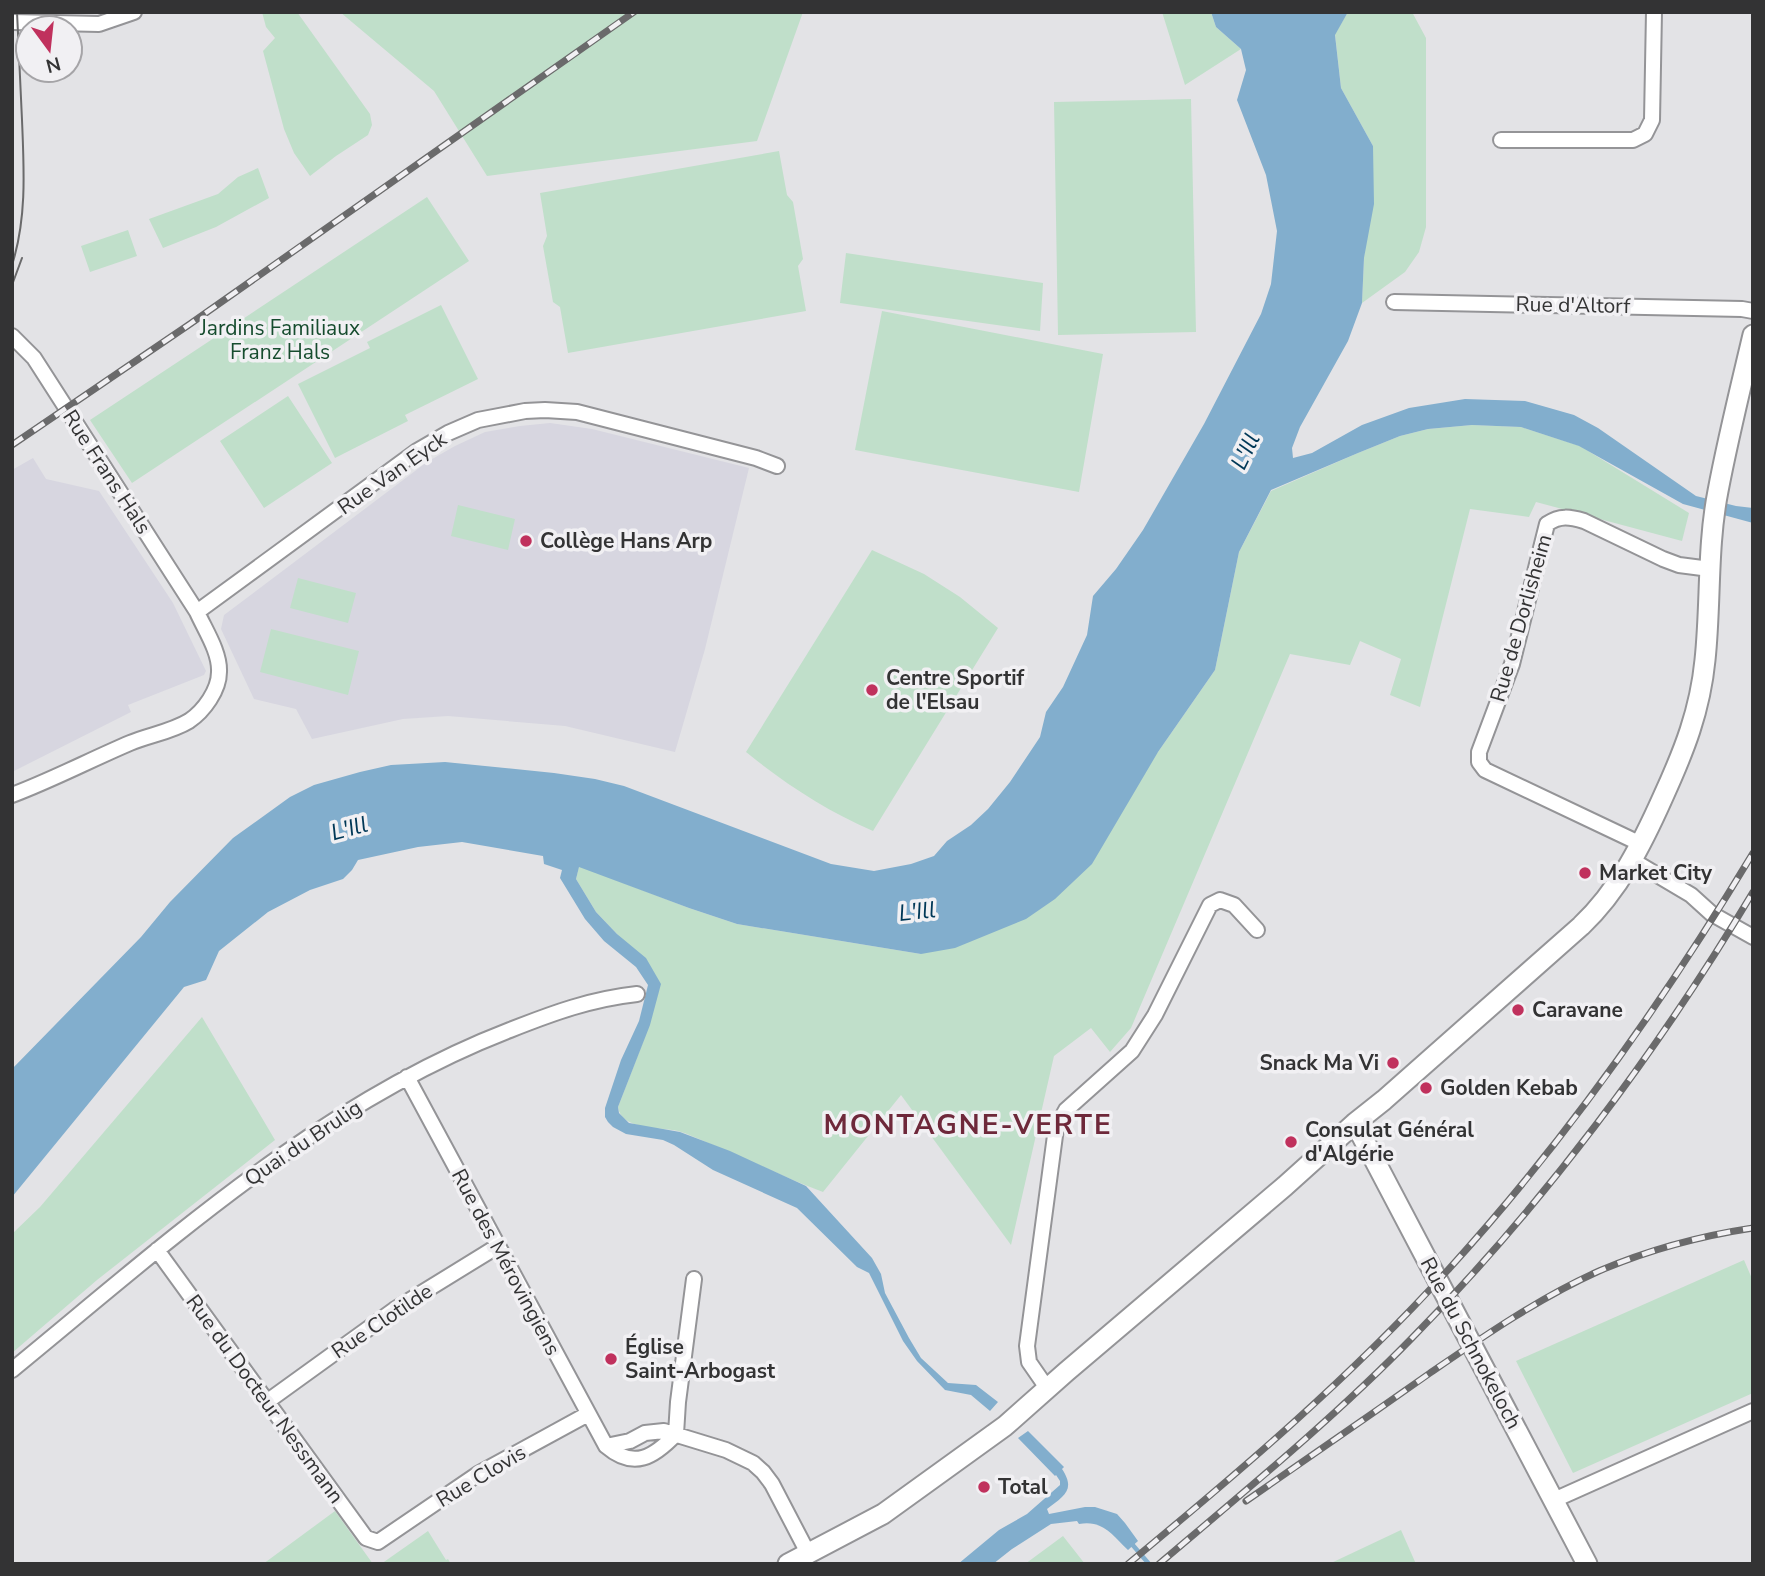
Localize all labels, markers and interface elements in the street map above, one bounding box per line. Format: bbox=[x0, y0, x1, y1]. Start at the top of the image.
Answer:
north arrow bbox=[14, 14, 84, 84]
text: N bbox=[43, 50, 63, 79]
street label: Rue d'Altorf bbox=[1515, 290, 1632, 320]
park label: Jardins Familiaux Franz Hals bbox=[199, 314, 360, 366]
street label: Rue Frans Hals bbox=[56, 404, 158, 540]
street label: Rue Van Eyck bbox=[332, 425, 452, 521]
water label: L'Ill bbox=[1223, 428, 1268, 475]
place label: Collège Hans Arp bbox=[540, 527, 712, 555]
street label: Rue de Dorlisheim bbox=[1484, 531, 1558, 705]
marker: Collège Hans Arp bbox=[518, 533, 534, 549]
place label: Centre Sportif de l'Elsau bbox=[886, 664, 1025, 716]
marker: Centre Sportif de l'Elsau bbox=[864, 682, 880, 698]
water label: L'Ill bbox=[327, 809, 371, 848]
place label: Market City bbox=[1599, 859, 1713, 887]
marker: Market City bbox=[1577, 865, 1593, 881]
water label: L'Ill bbox=[897, 894, 937, 929]
place label: Caravane bbox=[1532, 996, 1623, 1024]
marker: Caravane bbox=[1510, 1002, 1526, 1018]
place label: Snack Ma Vi bbox=[1259, 1049, 1379, 1077]
marker: Snack Ma Vi bbox=[1385, 1055, 1401, 1071]
place label: Golden Kebab bbox=[1440, 1074, 1578, 1102]
marker: Golden Kebab bbox=[1418, 1080, 1434, 1096]
street label: Quai du Brulig bbox=[239, 1093, 367, 1193]
district label: MONTAGNE-VERTE bbox=[823, 1106, 1113, 1144]
place label: Consulat Général d'Algérie bbox=[1305, 1116, 1474, 1168]
marker: Consulat Général d'Algérie bbox=[1283, 1134, 1299, 1150]
street label: Rue des Mérovingiens bbox=[445, 1164, 567, 1360]
street label: Rue du Schnokeloch bbox=[1414, 1252, 1528, 1434]
street label: Rue Clotilde bbox=[326, 1277, 438, 1365]
street label: Rue du Docteur Nessmann bbox=[180, 1289, 350, 1509]
place label: Église Saint-Arbogast bbox=[625, 1333, 776, 1385]
marker: Église Saint-Arbogast bbox=[603, 1351, 619, 1367]
street label: Rue Clovis bbox=[431, 1438, 531, 1514]
place label: Total bbox=[998, 1473, 1048, 1501]
marker: Total bbox=[976, 1479, 992, 1495]

